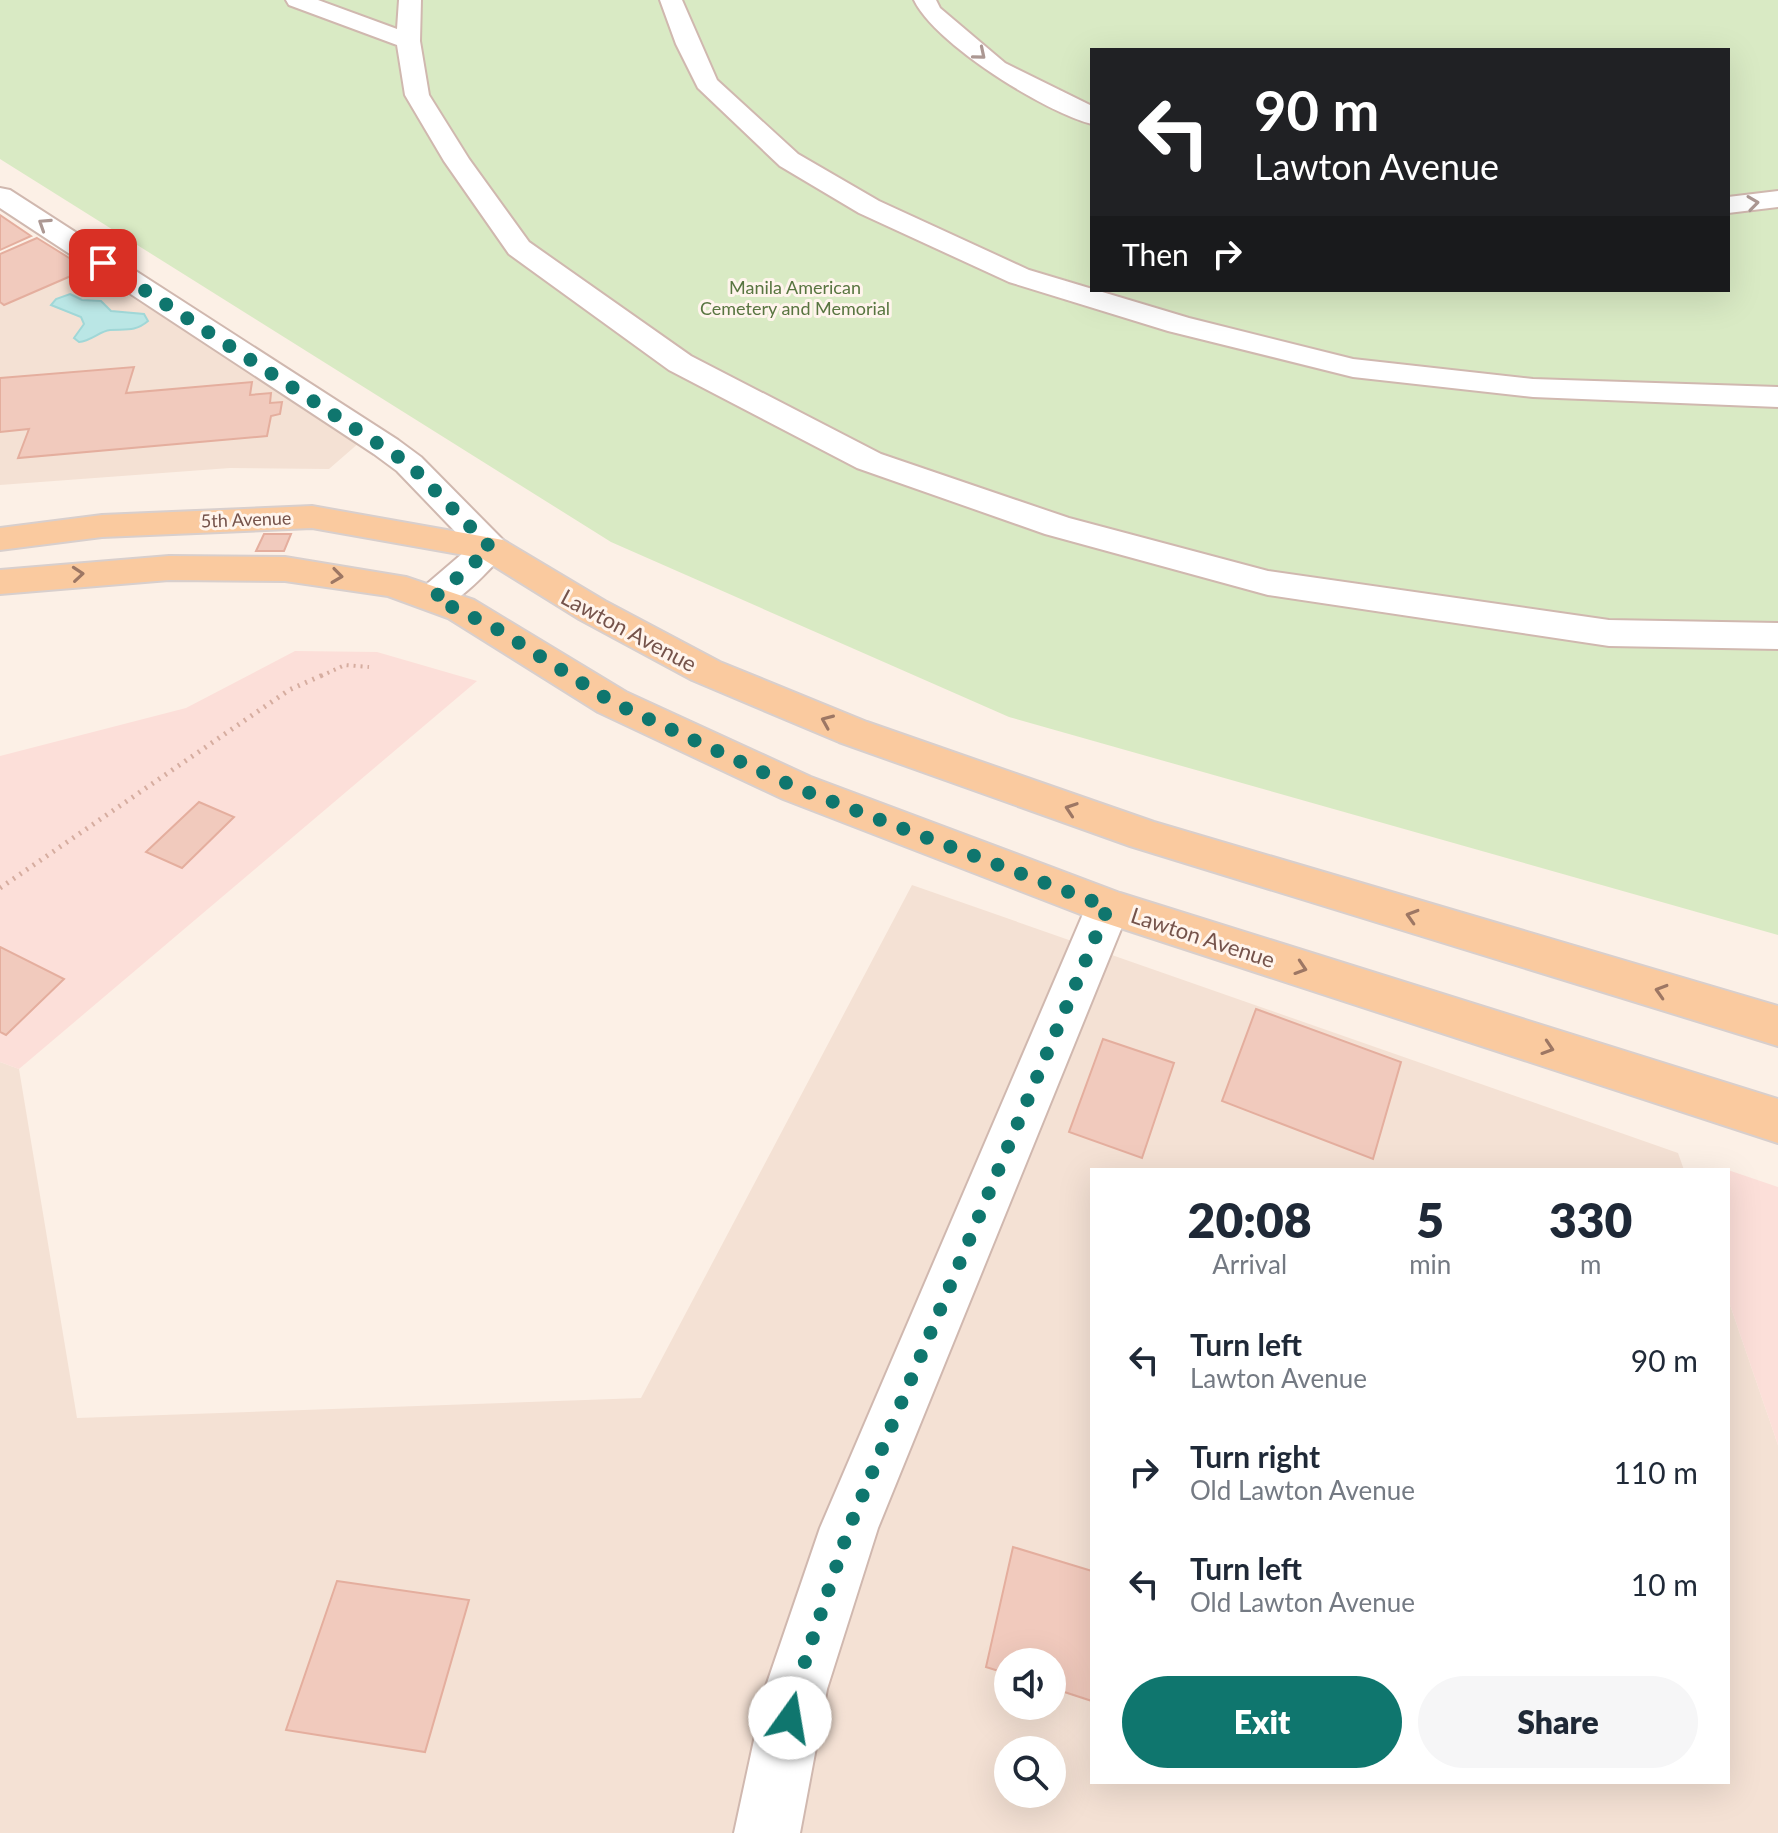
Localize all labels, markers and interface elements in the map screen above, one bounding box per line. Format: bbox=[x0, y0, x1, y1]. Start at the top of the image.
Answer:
one-way arrow bbox=[971, 44, 986, 59]
text: 90 m bbox=[1254, 76, 1379, 143]
icon: left bbox=[1122, 80, 1226, 184]
text: Lawton Avenue bbox=[1254, 144, 1499, 188]
one-way arrow bbox=[1746, 195, 1760, 212]
one-way arrow bbox=[38, 219, 52, 234]
pin bbox=[69, 229, 137, 297]
icon: right bbox=[1205, 232, 1249, 276]
text: Then bbox=[1122, 236, 1189, 272]
icon: arrive bbox=[81, 241, 125, 285]
park label: Manila American Cemetery and Memorial bbox=[700, 276, 890, 319]
street label: 5th Avenue bbox=[200, 506, 292, 532]
one-way arrow bbox=[72, 566, 85, 583]
one-way arrow bbox=[330, 567, 344, 584]
street label: Lawton Avenue bbox=[557, 583, 701, 677]
one-way arrow bbox=[821, 714, 835, 731]
one-way arrow bbox=[1065, 802, 1079, 818]
street label: Lawton Avenue bbox=[1128, 901, 1278, 973]
one-way arrow bbox=[1405, 909, 1419, 925]
one-way arrow bbox=[1293, 959, 1307, 975]
one-way arrow bbox=[1654, 984, 1668, 1000]
one-way arrow bbox=[1541, 1039, 1555, 1055]
text: 20:08 bbox=[1188, 1191, 1312, 1248]
text: 5 bbox=[1416, 1191, 1444, 1248]
text: 330 bbox=[1549, 1191, 1632, 1248]
text: Arrival bbox=[1212, 1248, 1287, 1280]
text: min bbox=[1409, 1248, 1451, 1280]
text: m bbox=[1580, 1248, 1601, 1280]
text: Turn left bbox=[1190, 1326, 1302, 1362]
icon: left bbox=[1122, 1338, 1166, 1382]
text: 90 m bbox=[1631, 1342, 1698, 1378]
text: Lawton Avenue bbox=[1190, 1362, 1367, 1394]
text: Turn right bbox=[1190, 1438, 1320, 1474]
icon: right bbox=[1122, 1450, 1166, 1494]
text: 110 m bbox=[1613, 1454, 1698, 1490]
text: Old Lawton Avenue bbox=[1190, 1474, 1415, 1506]
text: Turn left bbox=[1190, 1550, 1302, 1586]
icon: left bbox=[1122, 1562, 1166, 1606]
text: 10 m bbox=[1631, 1566, 1698, 1602]
text: Old Lawton Avenue bbox=[1190, 1586, 1415, 1618]
map controls bbox=[994, 1648, 1066, 1808]
button: sound bbox=[994, 1648, 1066, 1720]
position arrow bbox=[748, 1676, 832, 1760]
button: Exit bbox=[1122, 1676, 1402, 1768]
button: Share bbox=[1418, 1676, 1698, 1768]
button: search bbox=[994, 1736, 1066, 1808]

